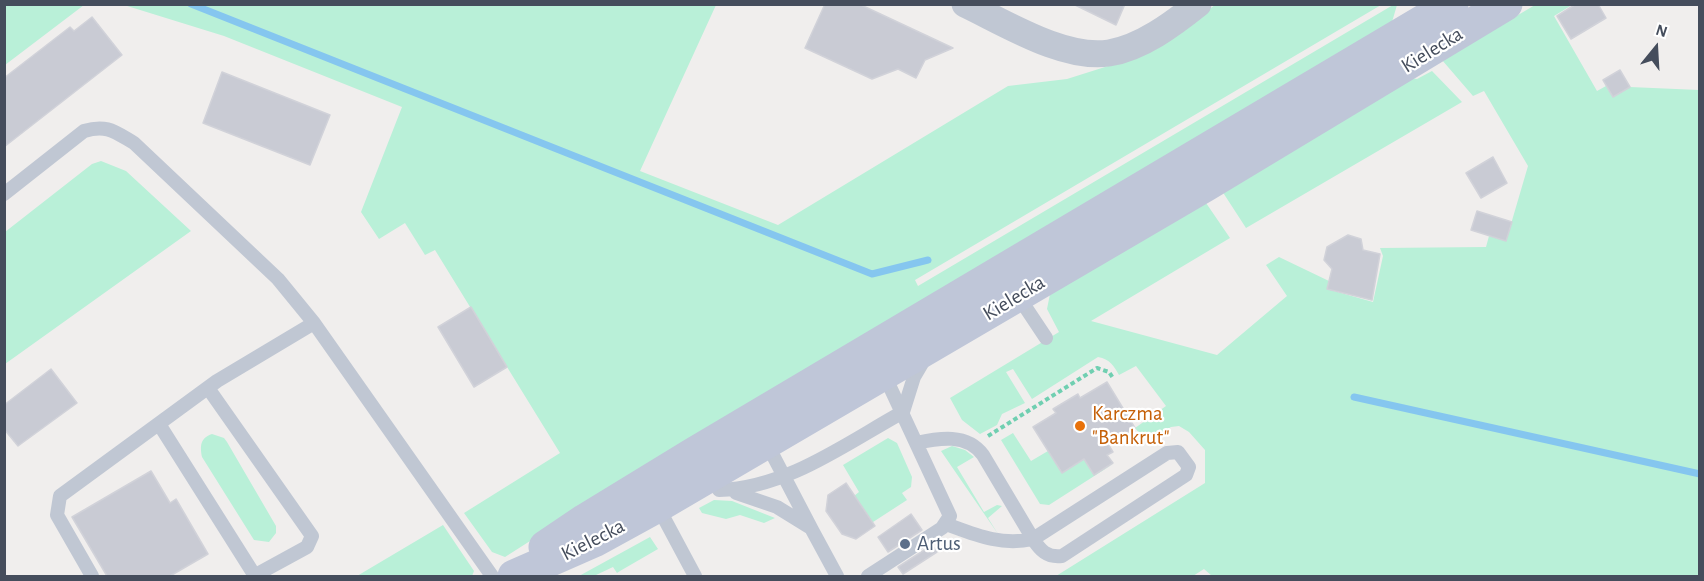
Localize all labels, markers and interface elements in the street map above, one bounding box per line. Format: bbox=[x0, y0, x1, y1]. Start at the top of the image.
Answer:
north arrow bbox=[1626, 18, 1686, 78]
street label: Kielecka bbox=[1396, 21, 1468, 79]
text: N bbox=[1654, 22, 1669, 40]
street label: Kielecka bbox=[978, 270, 1050, 326]
place label: Karczma "Bankrut" bbox=[1092, 401, 1170, 451]
marker: Karczma "Bankrut" bbox=[1073, 419, 1087, 433]
street label: Kielecka bbox=[557, 513, 629, 567]
place label: Artus bbox=[917, 531, 961, 557]
marker: Artus bbox=[898, 537, 912, 551]

